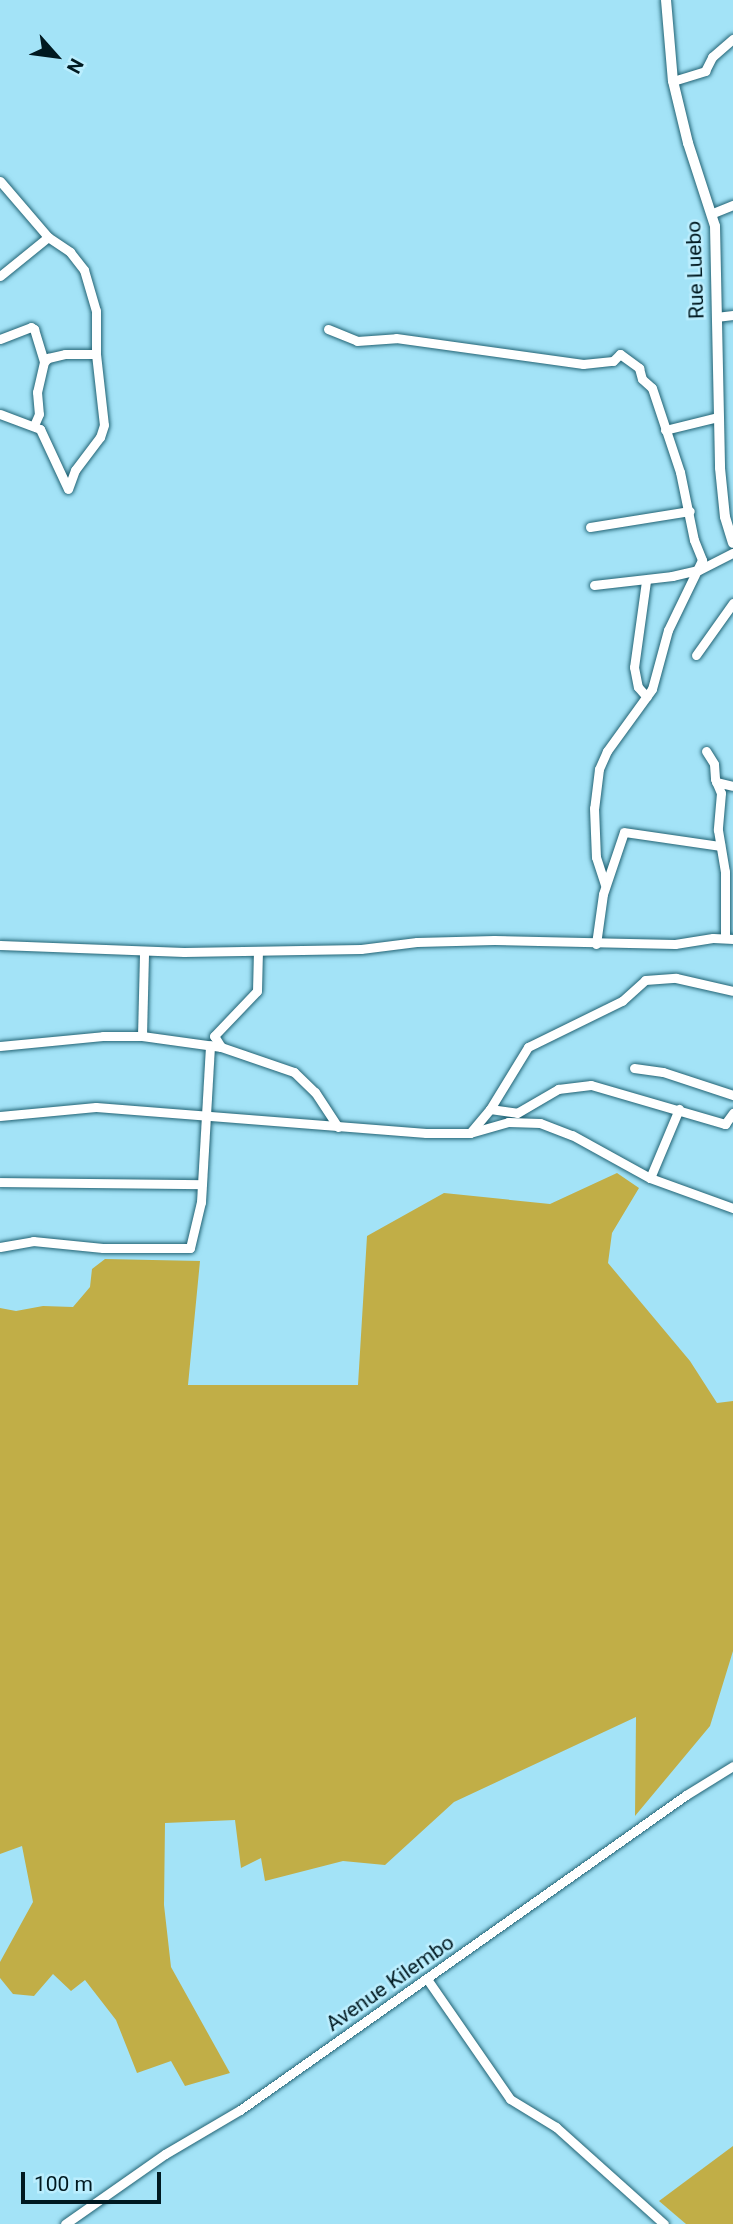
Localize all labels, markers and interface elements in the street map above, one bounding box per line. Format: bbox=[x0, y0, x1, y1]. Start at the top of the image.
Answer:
north arrow bbox=[21, 21, 91, 91]
text: N bbox=[62, 55, 88, 77]
street label: Rue Luebo bbox=[681, 220, 709, 320]
street label: Avenue Kilembo bbox=[321, 1929, 459, 2037]
scale bar bbox=[24, 2158, 164, 2202]
text: 100 m bbox=[34, 2172, 93, 2196]

